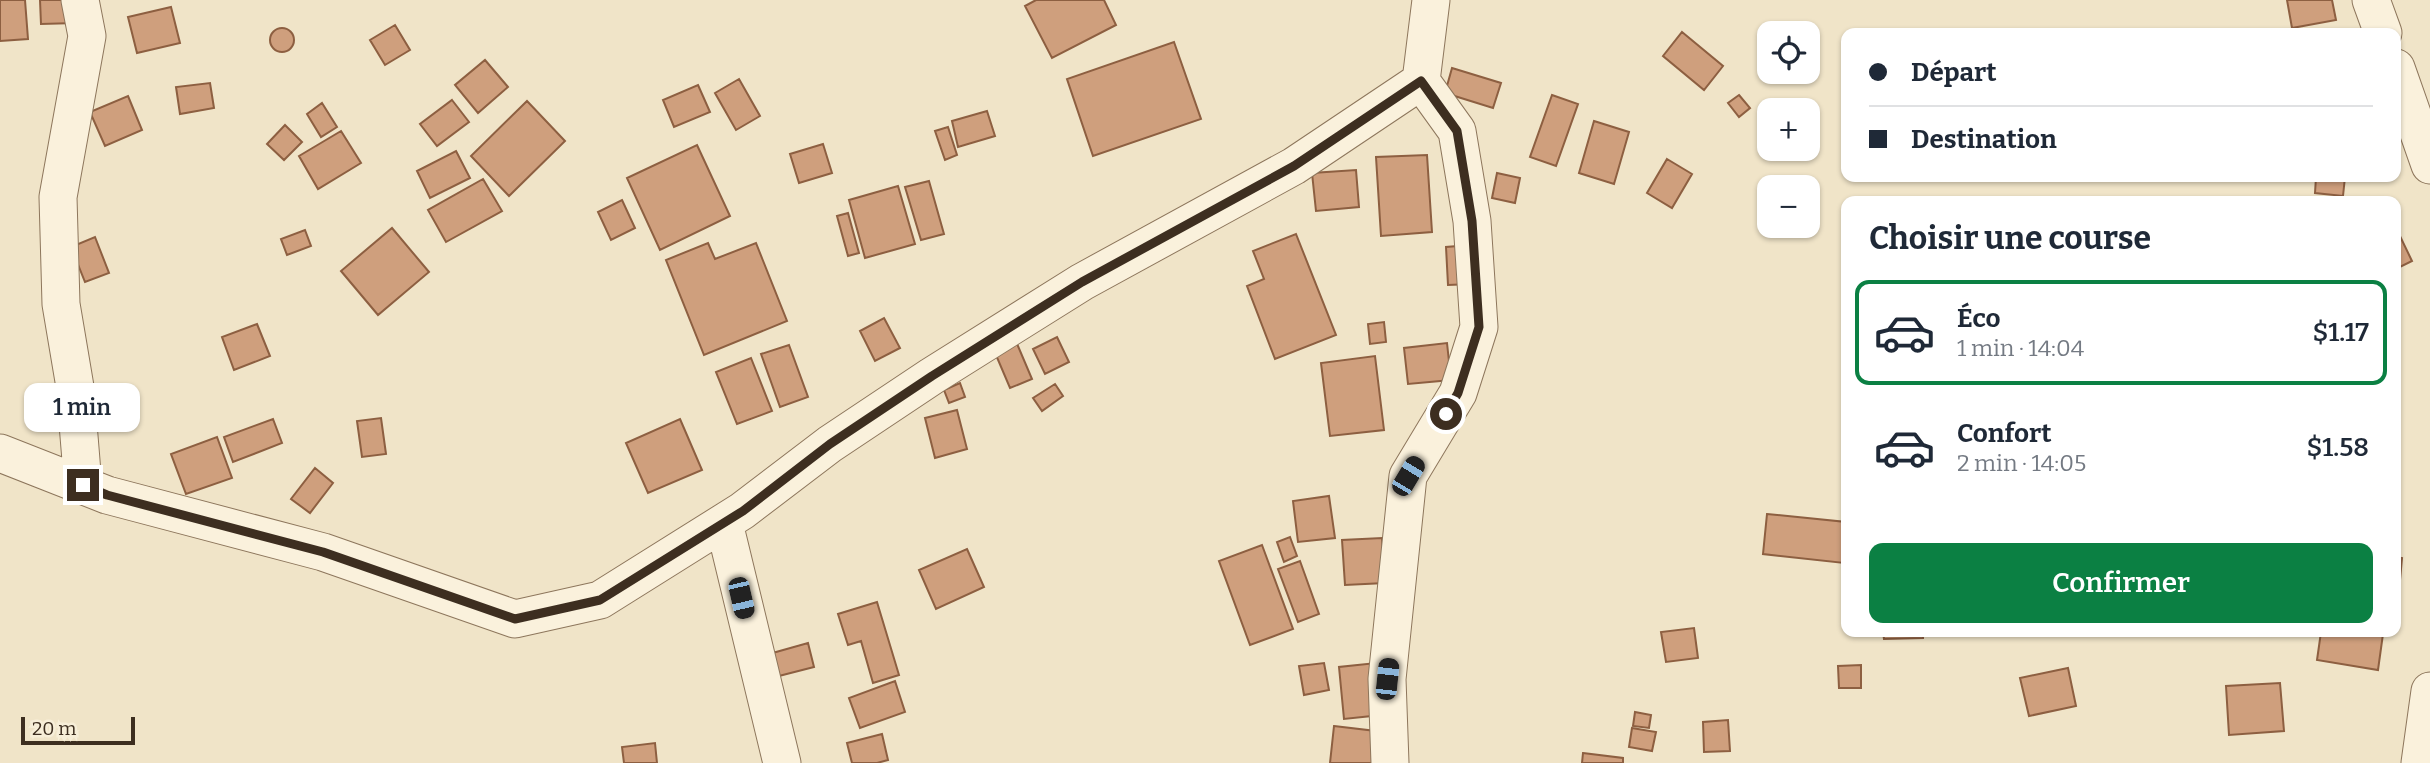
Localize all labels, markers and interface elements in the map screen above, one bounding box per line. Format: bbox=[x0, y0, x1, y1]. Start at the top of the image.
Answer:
map controls bbox=[1757, 21, 1820, 238]
button: locate bbox=[1757, 21, 1820, 84]
text: Départ bbox=[1911, 57, 1997, 88]
button: + bbox=[1757, 98, 1820, 161]
text: Destination bbox=[1911, 124, 2057, 155]
button: − bbox=[1757, 175, 1820, 238]
text: Choisir une course bbox=[1869, 219, 2151, 257]
icon: car bbox=[1873, 301, 1936, 364]
text: Éco bbox=[1957, 303, 2000, 334]
text: $1.17 bbox=[2312, 317, 2369, 348]
text: 1 min · 14:04 bbox=[1957, 334, 2084, 362]
callout: 1 min bbox=[25, 384, 141, 433]
text: 1 min bbox=[53, 393, 111, 421]
route start bbox=[1430, 398, 1462, 430]
icon: car bbox=[1873, 416, 1936, 479]
text: Confort bbox=[1957, 418, 2052, 449]
text: $1.58 bbox=[2306, 432, 2369, 463]
text: 2 min · 14:05 bbox=[1957, 449, 2086, 477]
car bbox=[1389, 453, 1428, 499]
route end bbox=[67, 469, 99, 501]
button: Confirmer bbox=[1869, 543, 2373, 623]
car bbox=[727, 575, 756, 621]
car bbox=[1375, 657, 1400, 701]
scale bar bbox=[21, 714, 135, 746]
text: 20 m bbox=[32, 717, 76, 740]

